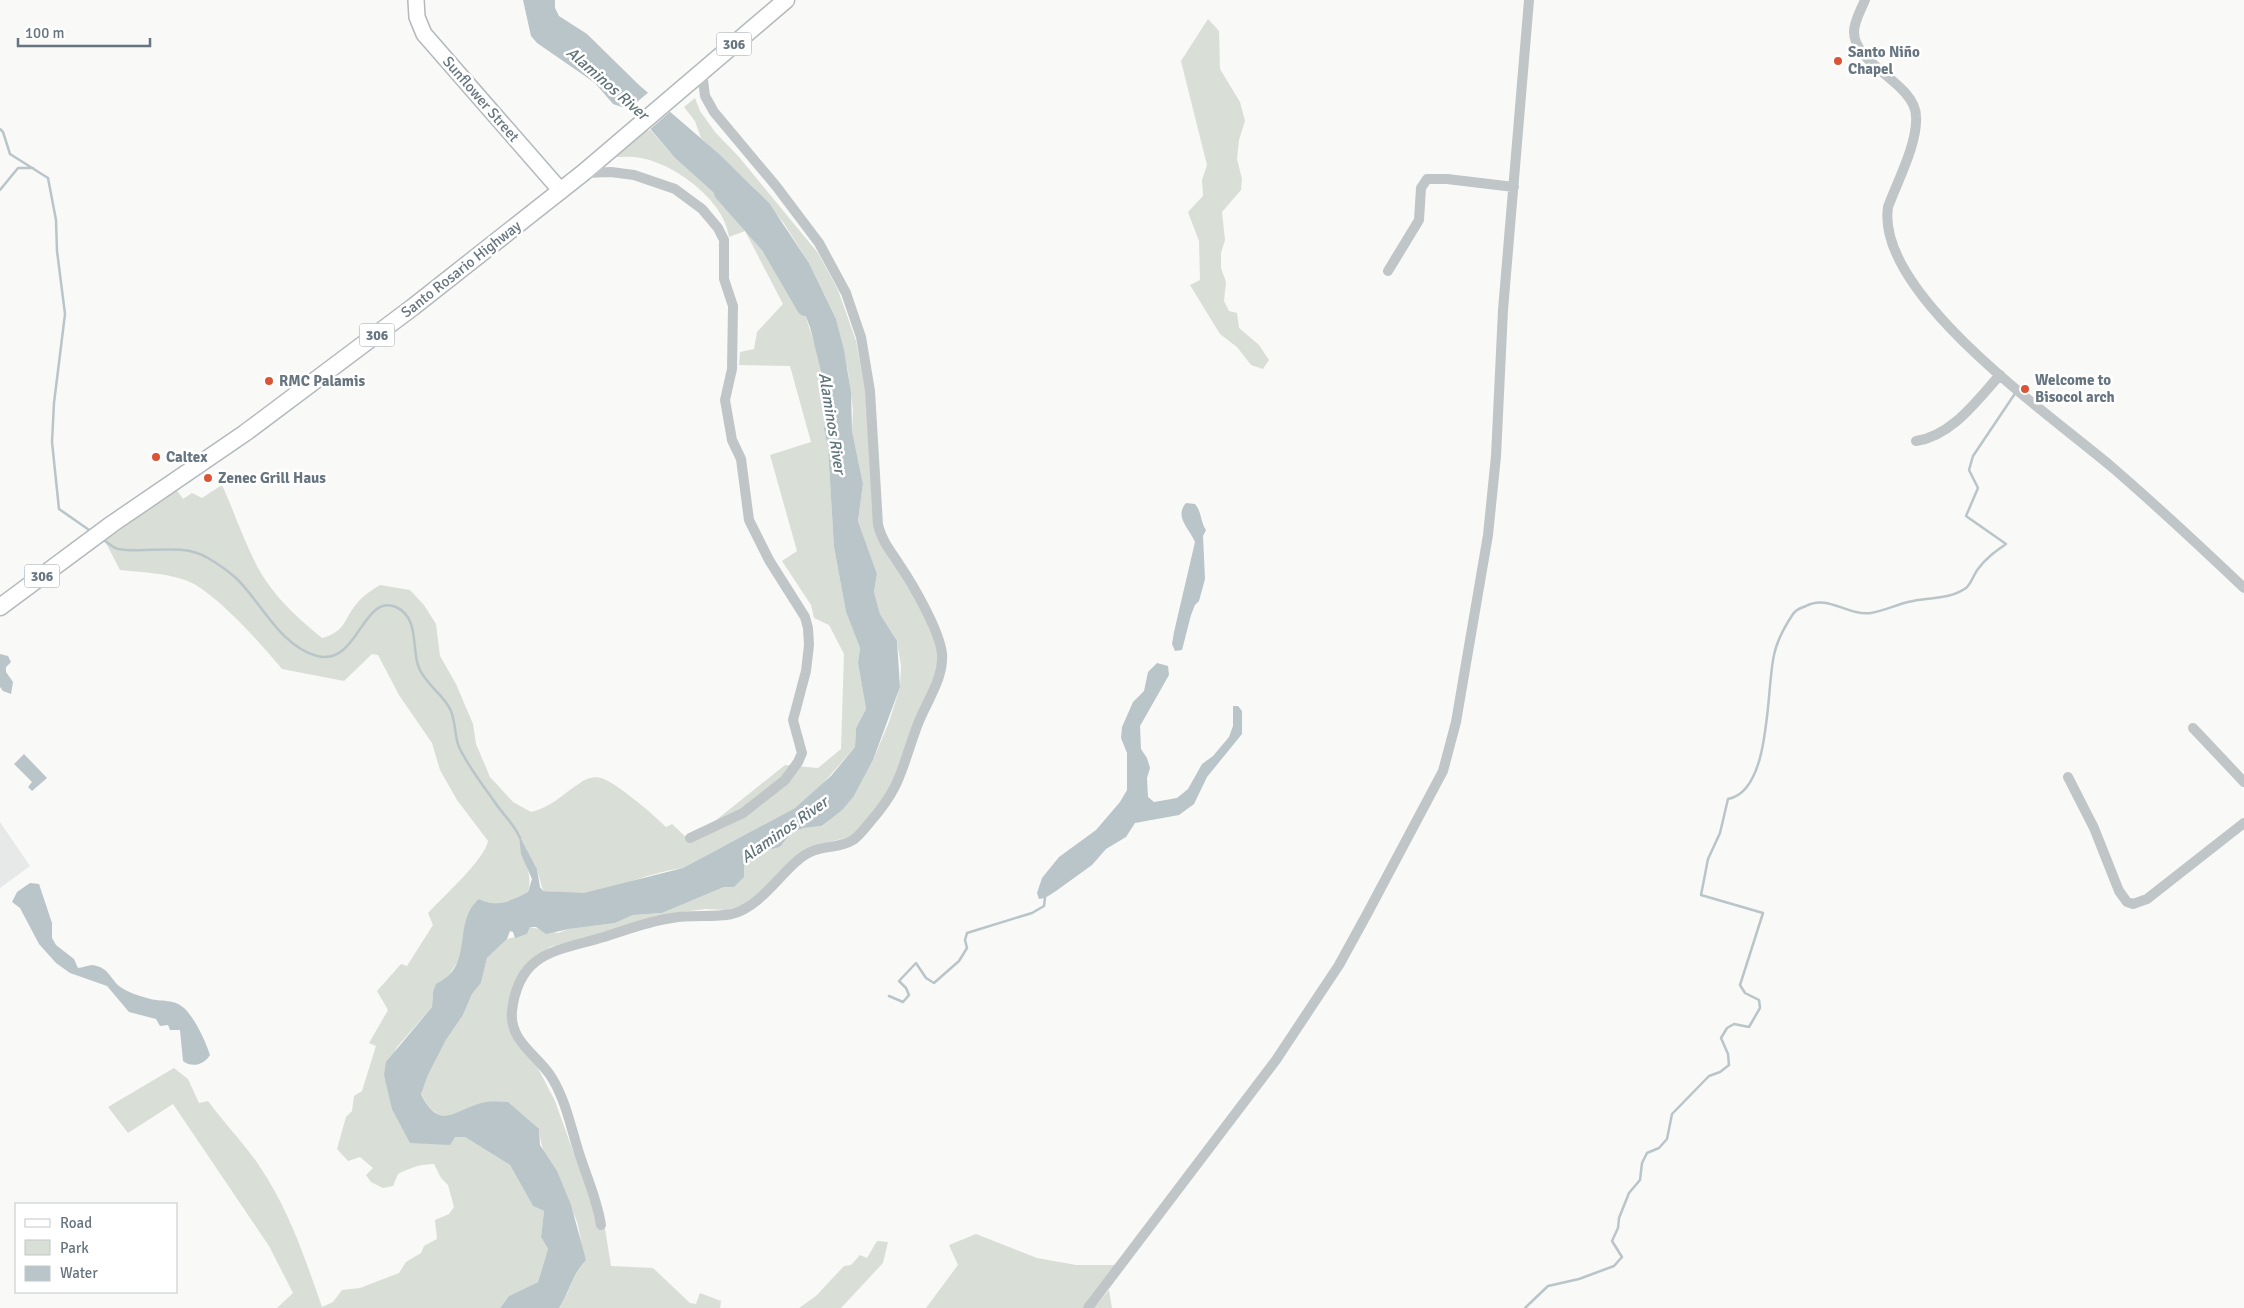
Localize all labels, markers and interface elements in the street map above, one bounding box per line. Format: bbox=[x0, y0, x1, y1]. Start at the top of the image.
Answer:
scale bar bbox=[18, 15, 150, 47]
text: 100 m bbox=[25, 24, 65, 42]
road number: 306 bbox=[716, 33, 752, 56]
water label: Alaminos River bbox=[562, 43, 654, 126]
place label: Santo Niño Chapel bbox=[1848, 43, 1920, 78]
street label: Sunflower Street bbox=[439, 53, 523, 145]
marker: Santo Niño Chapel bbox=[1832, 55, 1844, 67]
street label: Santo Rosario Highway bbox=[397, 217, 525, 321]
road number: 306 bbox=[360, 324, 394, 346]
water label: Alaminos River bbox=[814, 371, 850, 477]
place label: Welcome to Bisocol arch bbox=[2035, 371, 2115, 406]
place label: RMC Palamis bbox=[279, 372, 365, 390]
marker: RMC Palamis bbox=[263, 375, 275, 387]
marker: Welcome to Bisocol arch bbox=[2019, 383, 2031, 395]
place label: Caltex bbox=[166, 448, 208, 466]
marker: Caltex bbox=[150, 451, 162, 463]
place label: Zenec Grill Haus bbox=[218, 469, 326, 487]
marker: Zenec Grill Haus bbox=[202, 472, 214, 484]
road number: 306 bbox=[24, 564, 60, 588]
water label: Alaminos River bbox=[737, 791, 834, 867]
legend bbox=[15, 1203, 178, 1293]
text: Road bbox=[60, 1214, 92, 1232]
text: Park bbox=[60, 1239, 89, 1257]
text: Water bbox=[60, 1264, 98, 1282]

